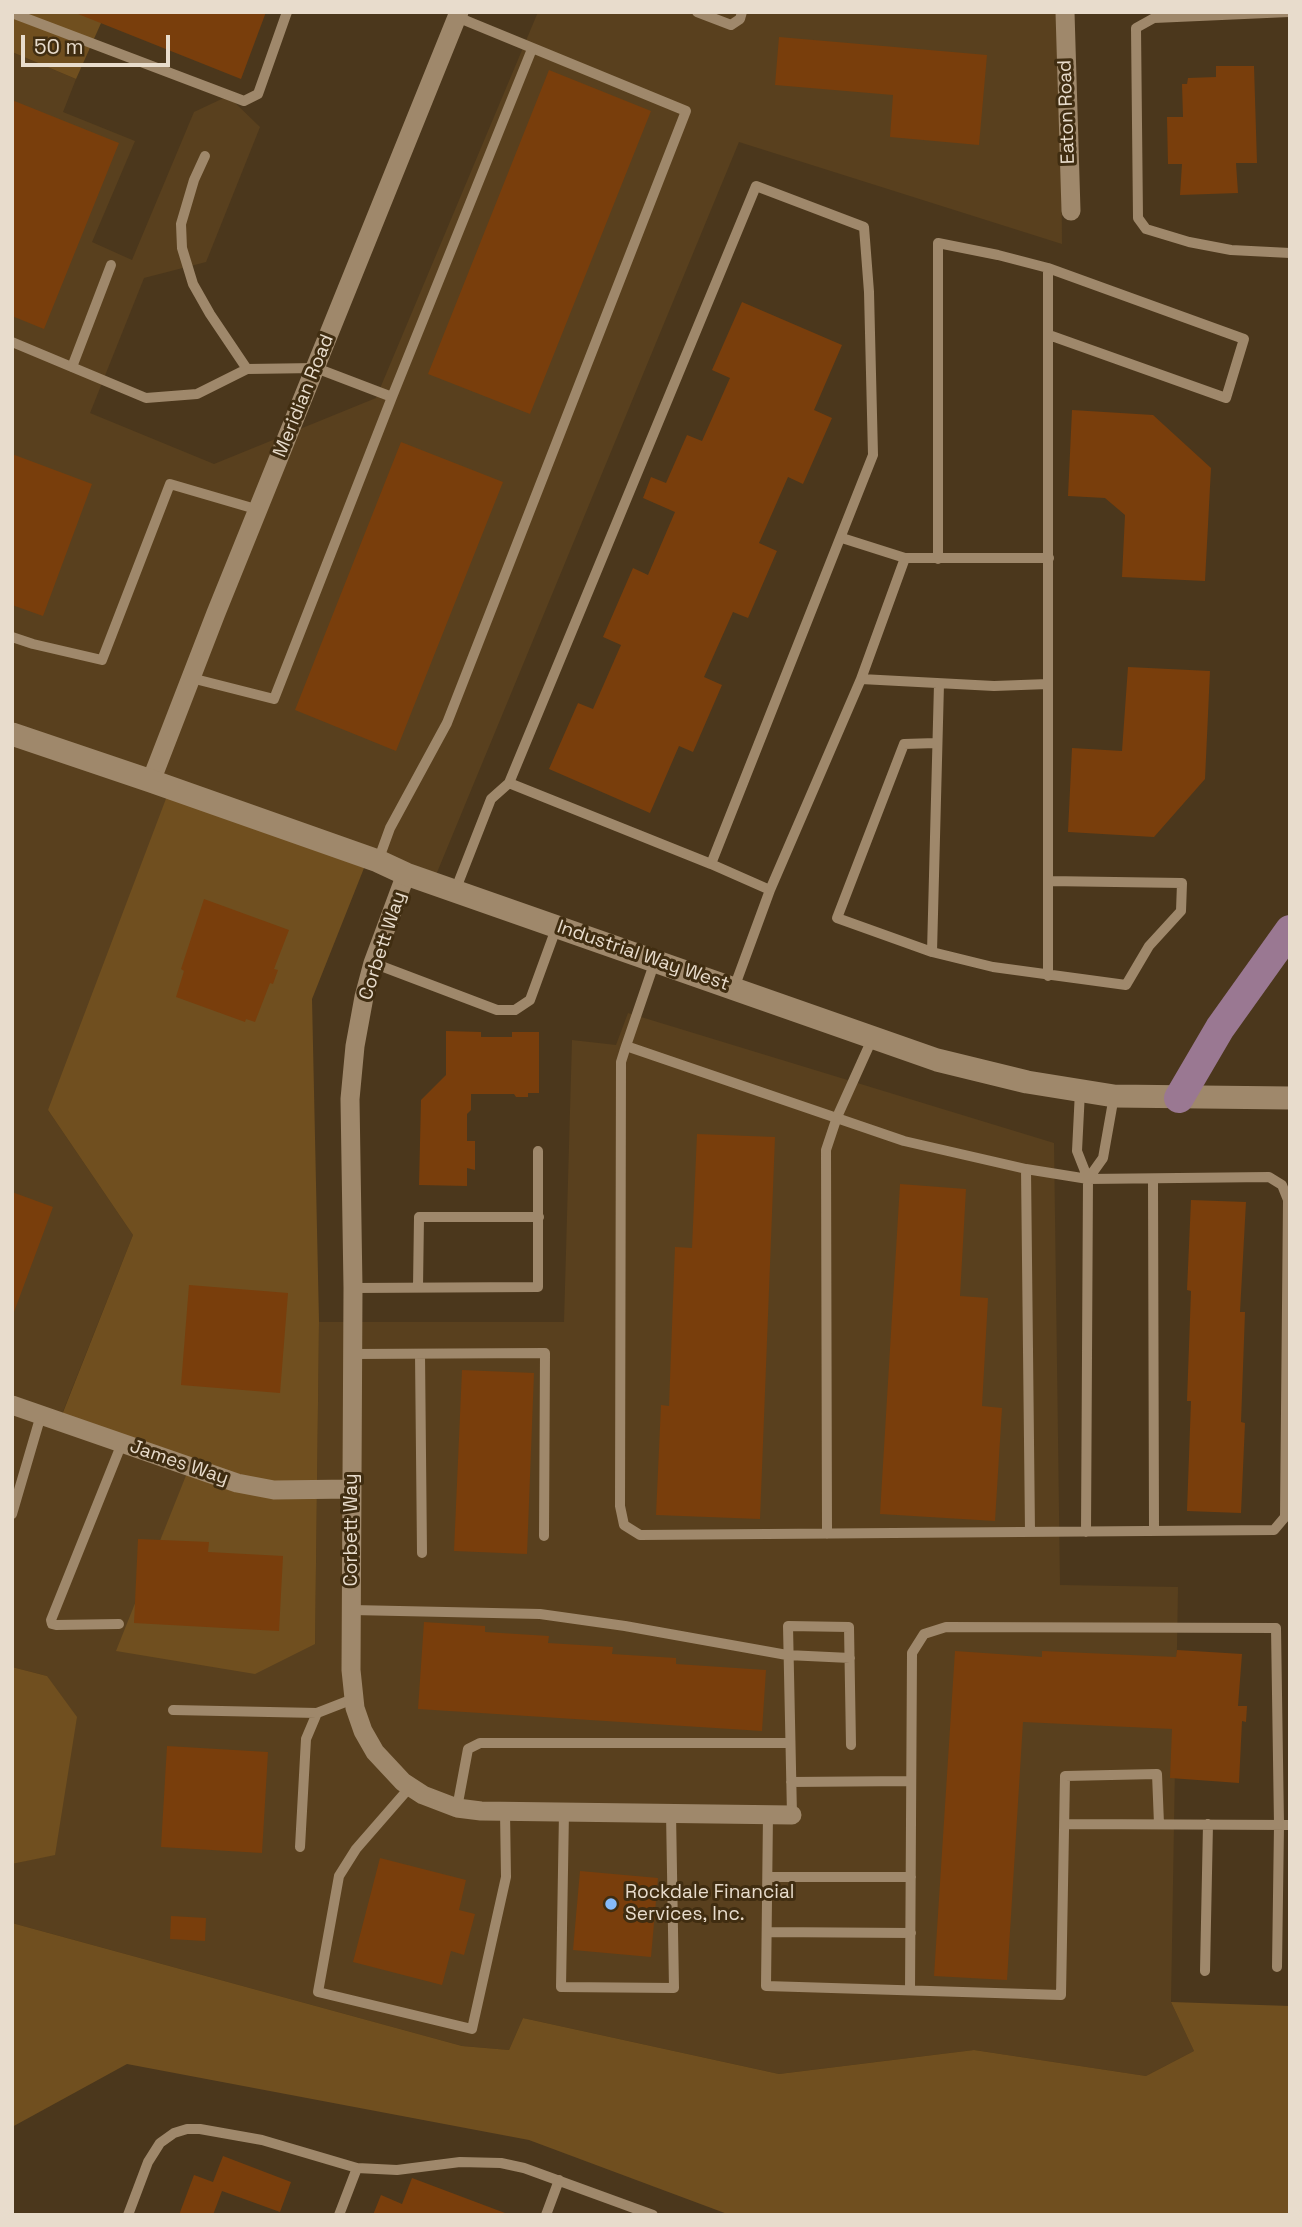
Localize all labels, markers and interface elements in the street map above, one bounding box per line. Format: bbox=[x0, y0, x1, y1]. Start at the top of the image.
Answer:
scale bar bbox=[24, 21, 173, 65]
text: 50 m bbox=[34, 33, 84, 60]
street label: Eaton Road bbox=[1054, 59, 1080, 165]
street label: Meridian Road bbox=[269, 331, 339, 461]
street label: Corbett Way bbox=[355, 889, 411, 1003]
street label: Industrial Way West bbox=[554, 916, 732, 996]
street label: James Way bbox=[127, 1435, 231, 1491]
street label: Corbett Way bbox=[341, 1473, 363, 1587]
place label: Rockdale Financial Services, Inc. bbox=[625, 1882, 794, 1926]
marker: Rockdale Financial Services, Inc. bbox=[603, 1896, 619, 1912]

